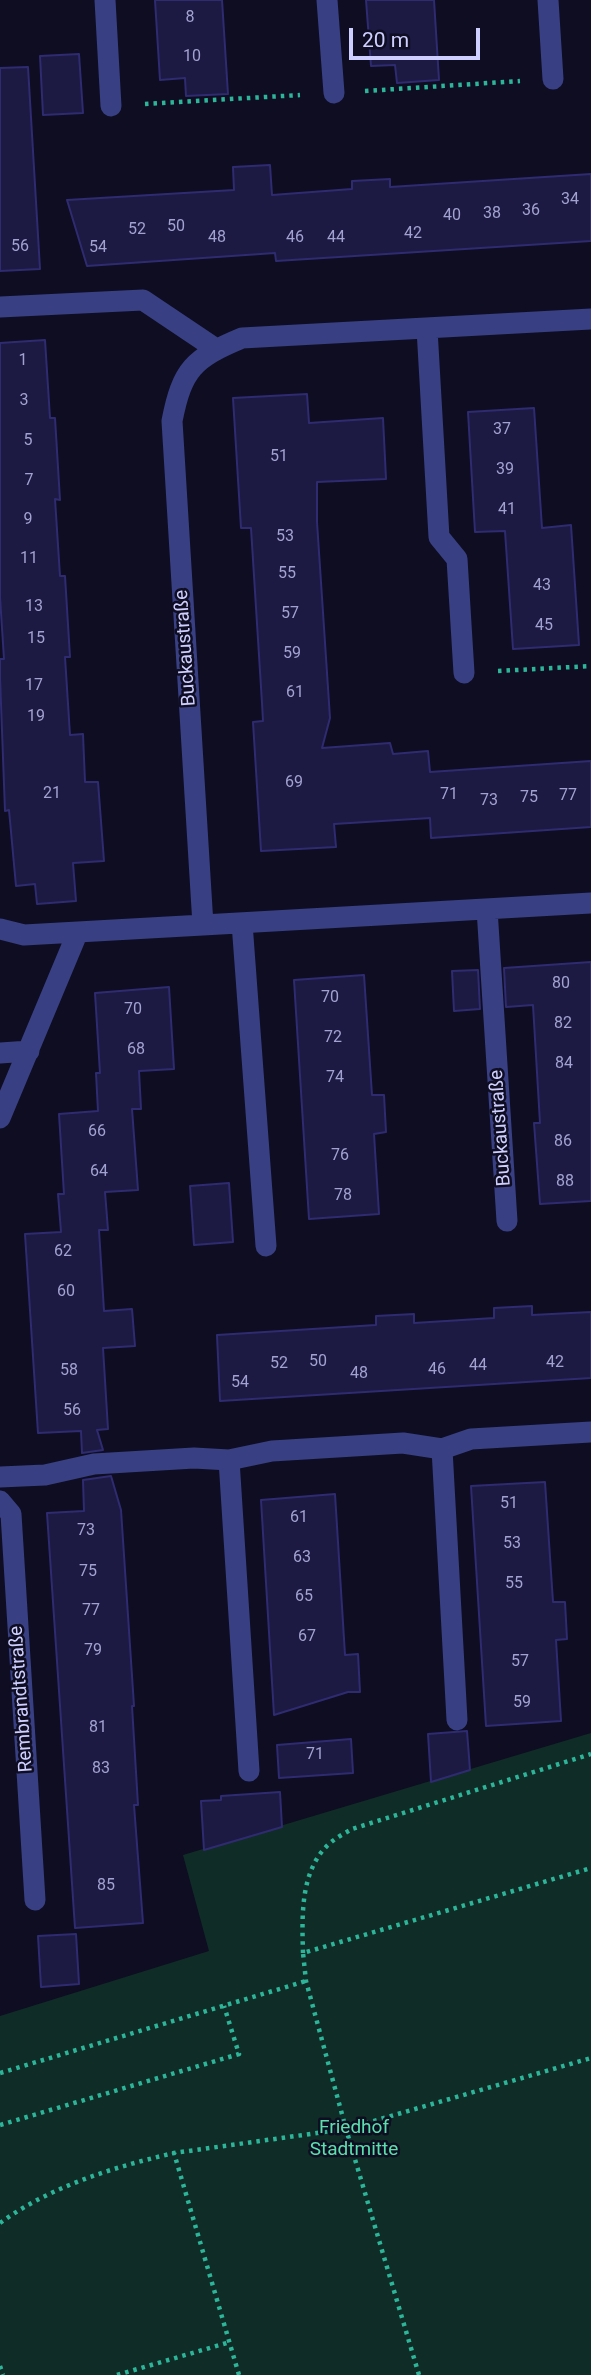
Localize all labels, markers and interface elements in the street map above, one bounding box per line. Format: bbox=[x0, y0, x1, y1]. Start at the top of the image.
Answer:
house number: 8 bbox=[186, 8, 194, 28]
scale bar bbox=[353, 14, 484, 58]
text: 20 m bbox=[362, 28, 409, 52]
house number: 10 bbox=[183, 47, 201, 67]
house number: 34 bbox=[561, 190, 579, 210]
house number: 36 bbox=[522, 201, 540, 221]
house number: 38 bbox=[483, 204, 501, 224]
house number: 40 bbox=[443, 206, 461, 226]
house number: 50 bbox=[167, 217, 185, 237]
house number: 52 bbox=[128, 220, 146, 240]
house number: 42 bbox=[404, 224, 422, 244]
house number: 48 bbox=[208, 228, 226, 248]
house number: 46 bbox=[286, 228, 304, 248]
house number: 44 bbox=[327, 228, 345, 248]
house number: 56 bbox=[11, 237, 29, 257]
house number: 54 bbox=[89, 238, 107, 258]
house number: 1 bbox=[19, 351, 27, 371]
house number: 3 bbox=[20, 391, 28, 411]
house number: 37 bbox=[493, 420, 511, 440]
house number: 5 bbox=[24, 431, 32, 451]
house number: 51 bbox=[270, 447, 288, 467]
house number: 39 bbox=[496, 460, 514, 480]
house number: 7 bbox=[25, 471, 33, 491]
house number: 41 bbox=[498, 500, 516, 520]
house number: 9 bbox=[24, 510, 32, 530]
house number: 53 bbox=[276, 527, 294, 547]
house number: 11 bbox=[20, 549, 38, 569]
house number: 55 bbox=[278, 564, 296, 584]
house number: 43 bbox=[533, 576, 551, 596]
street label: Buckaustraße bbox=[171, 589, 201, 707]
house number: 13 bbox=[25, 597, 43, 617]
house number: 57 bbox=[281, 604, 299, 624]
house number: 45 bbox=[535, 616, 553, 636]
house number: 15 bbox=[27, 629, 45, 649]
house number: 59 bbox=[283, 644, 301, 664]
house number: 17 bbox=[25, 676, 43, 696]
house number: 61 bbox=[286, 683, 304, 703]
house number: 19 bbox=[27, 707, 45, 727]
house number: 69 bbox=[285, 773, 303, 793]
house number: 21 bbox=[43, 784, 61, 804]
house number: 71 bbox=[440, 785, 458, 805]
house number: 77 bbox=[559, 786, 577, 806]
house number: 75 bbox=[520, 788, 538, 808]
house number: 73 bbox=[480, 791, 498, 811]
house number: 80 bbox=[552, 974, 570, 994]
house number: 70 bbox=[321, 988, 339, 1008]
house number: 70 bbox=[124, 1000, 142, 1020]
house number: 82 bbox=[554, 1014, 572, 1034]
house number: 72 bbox=[324, 1028, 342, 1048]
house number: 68 bbox=[127, 1040, 145, 1060]
house number: 84 bbox=[555, 1054, 573, 1074]
house number: 74 bbox=[326, 1068, 344, 1088]
street label: Buckaustraße bbox=[486, 1069, 516, 1187]
house number: 66 bbox=[88, 1122, 106, 1142]
house number: 86 bbox=[554, 1132, 572, 1152]
house number: 76 bbox=[331, 1146, 349, 1166]
house number: 64 bbox=[90, 1162, 108, 1182]
house number: 88 bbox=[556, 1172, 574, 1192]
house number: 78 bbox=[334, 1186, 352, 1206]
house number: 62 bbox=[54, 1242, 72, 1262]
house number: 60 bbox=[57, 1282, 75, 1302]
house number: 50 bbox=[309, 1352, 327, 1372]
house number: 42 bbox=[546, 1353, 564, 1373]
house number: 52 bbox=[270, 1354, 288, 1374]
house number: 44 bbox=[469, 1356, 487, 1376]
house number: 46 bbox=[428, 1360, 446, 1380]
house number: 58 bbox=[60, 1361, 78, 1381]
house number: 48 bbox=[350, 1364, 368, 1384]
house number: 54 bbox=[231, 1373, 249, 1393]
house number: 56 bbox=[63, 1401, 81, 1421]
house number: 51 bbox=[500, 1494, 518, 1514]
house number: 61 bbox=[290, 1508, 308, 1528]
house number: 73 bbox=[77, 1521, 95, 1541]
house number: 53 bbox=[503, 1534, 521, 1554]
house number: 63 bbox=[293, 1548, 311, 1568]
house number: 75 bbox=[79, 1562, 97, 1582]
house number: 55 bbox=[505, 1574, 523, 1594]
house number: 65 bbox=[295, 1587, 313, 1607]
house number: 77 bbox=[82, 1601, 100, 1621]
street label: Rembrandtstraße bbox=[6, 1625, 38, 1773]
house number: 67 bbox=[298, 1627, 316, 1647]
house number: 79 bbox=[84, 1641, 102, 1661]
house number: 57 bbox=[511, 1652, 529, 1672]
house number: 59 bbox=[513, 1693, 531, 1713]
house number: 81 bbox=[89, 1718, 107, 1738]
house number: 71 bbox=[306, 1745, 324, 1765]
house number: 83 bbox=[92, 1759, 110, 1779]
house number: 85 bbox=[97, 1876, 115, 1896]
park label: Friedhof Stadtmitte bbox=[310, 2117, 398, 2161]

